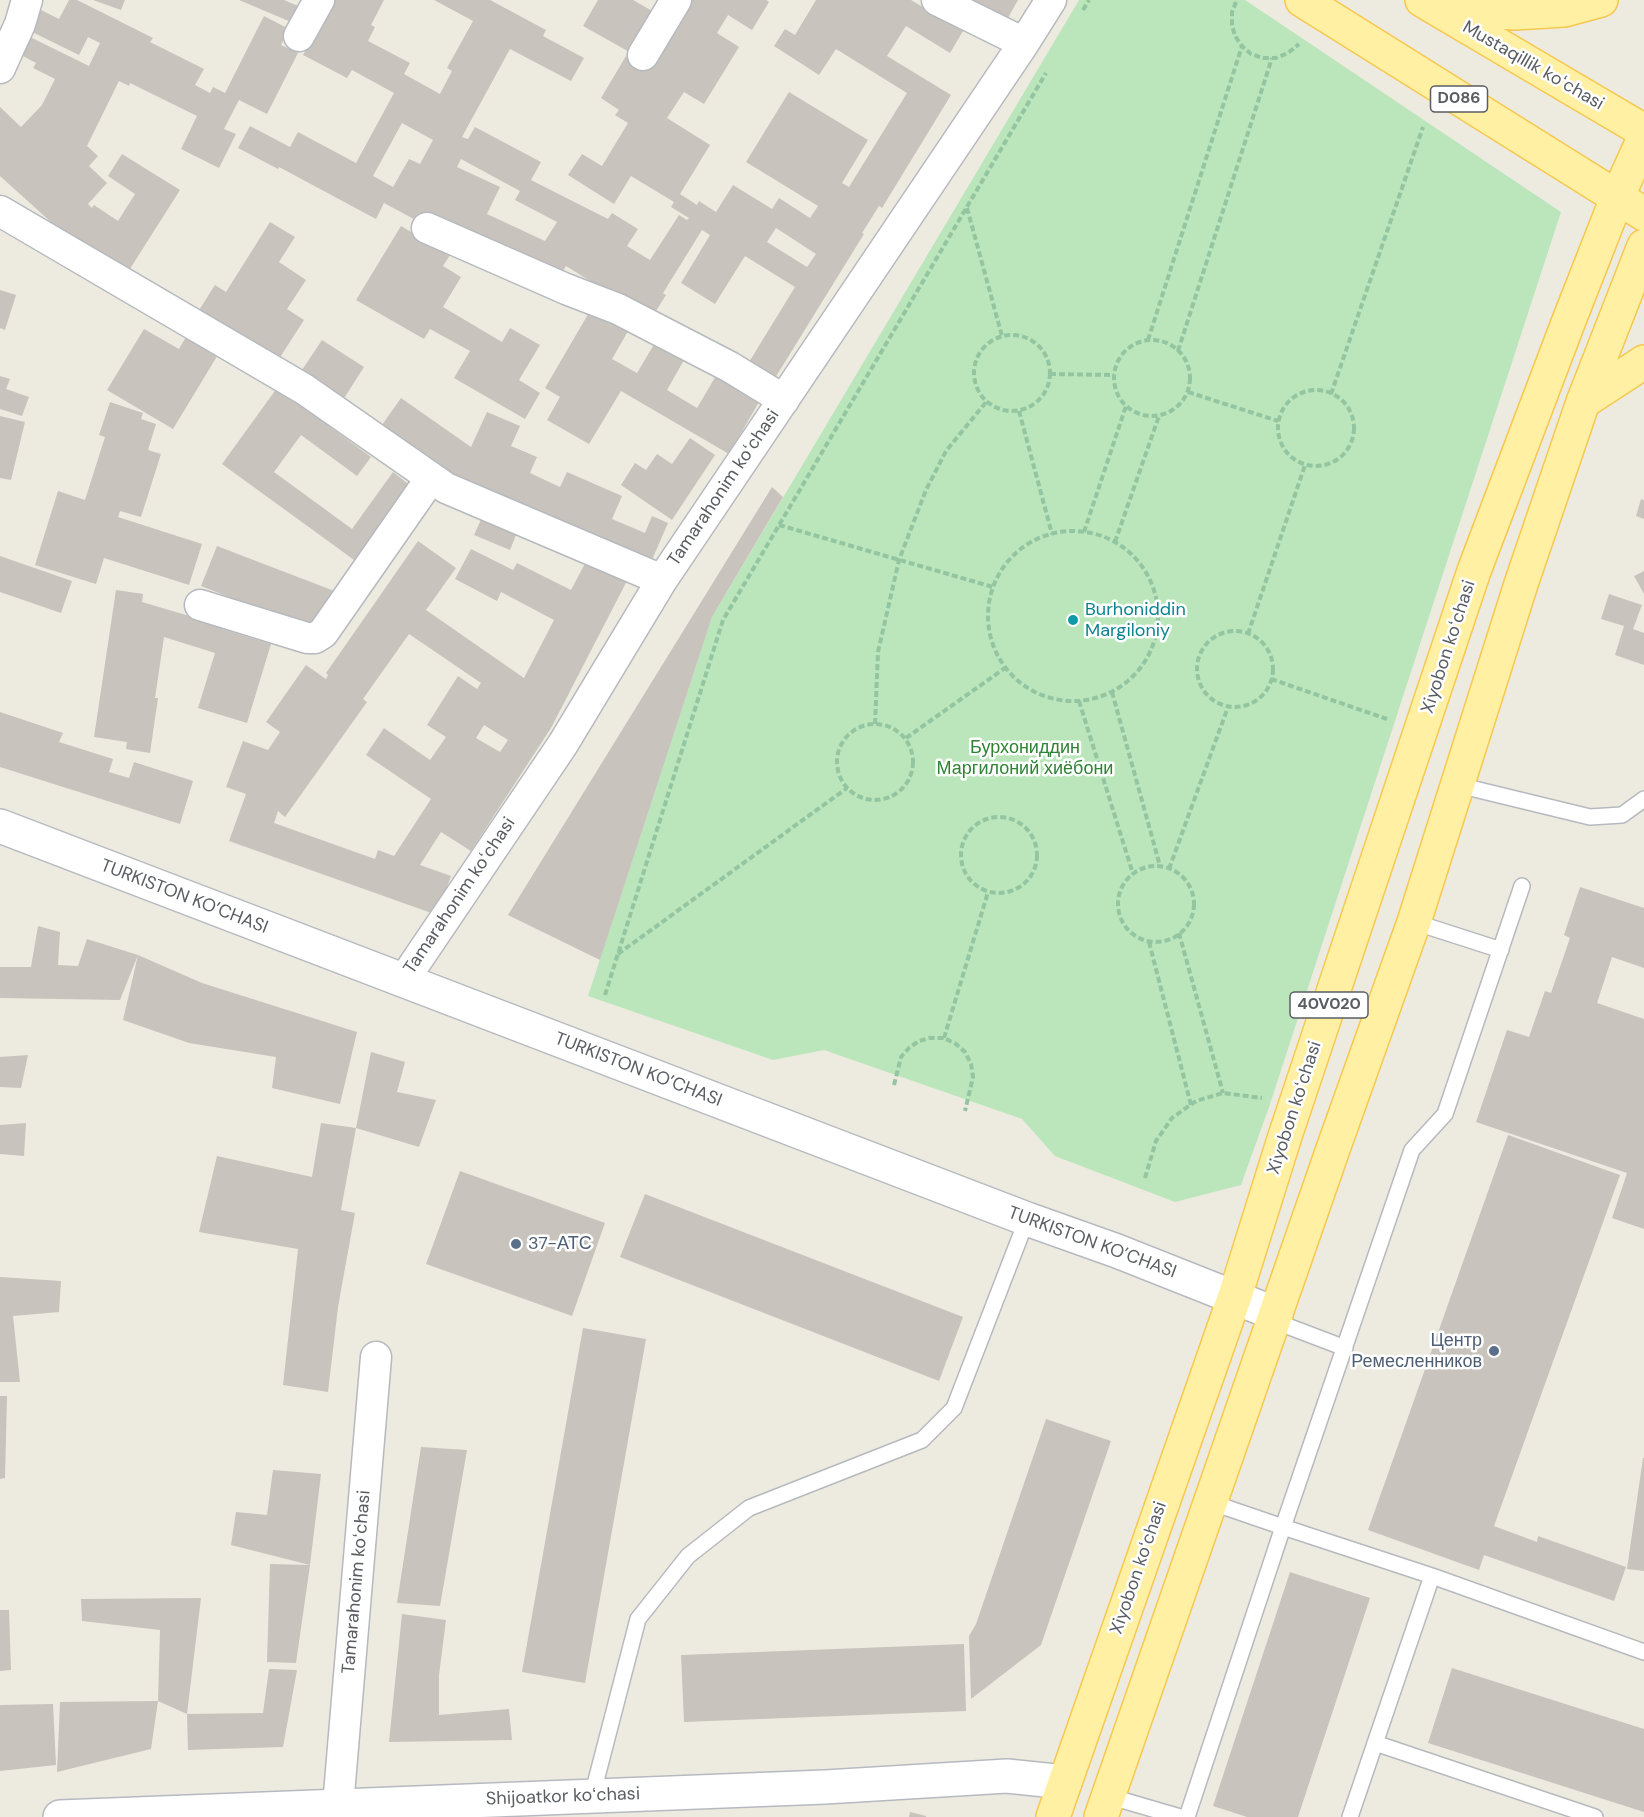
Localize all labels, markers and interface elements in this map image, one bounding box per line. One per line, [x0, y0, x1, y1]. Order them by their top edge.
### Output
street label: Mustaqillik koʻchasi [1458, 17, 1608, 115]
road number: D086 [1430, 86, 1488, 112]
street label: Tamarahonim koʻchasi [664, 406, 784, 570]
street label: Xiyobon koʻchasi [1417, 578, 1481, 716]
place label: Burhoniddin Margiloniy [1085, 599, 1186, 642]
marker: Burhoniddin Margiloniy [1066, 613, 1080, 627]
park label: Бурхониддин Маргилоний хиёбони [937, 737, 1113, 780]
street label: Tamarahonim koʻchasi [400, 814, 520, 978]
street label: TURKISTON KO’CHASI [97, 855, 271, 939]
road number: 40V020 [1290, 992, 1368, 1018]
street label: TURKISTON KO’CHASI [551, 1028, 725, 1112]
street label: Xiyobon koʻchasi [1263, 1039, 1327, 1177]
street label: TURKISTON KO’CHASI [1005, 1203, 1179, 1283]
place label: 37-АТС [528, 1233, 592, 1255]
marker: 37-АТС [509, 1237, 523, 1251]
place label: Центр Ремесленников [1351, 1330, 1482, 1372]
marker: Центр Ремесленников [1487, 1344, 1501, 1358]
street label: Tamarahonim koʻchasi [338, 1489, 376, 1675]
street label: Xiyobon koʻchasi [1106, 1499, 1172, 1637]
street label: Shijoatkor koʻchasi [486, 1784, 640, 1810]

